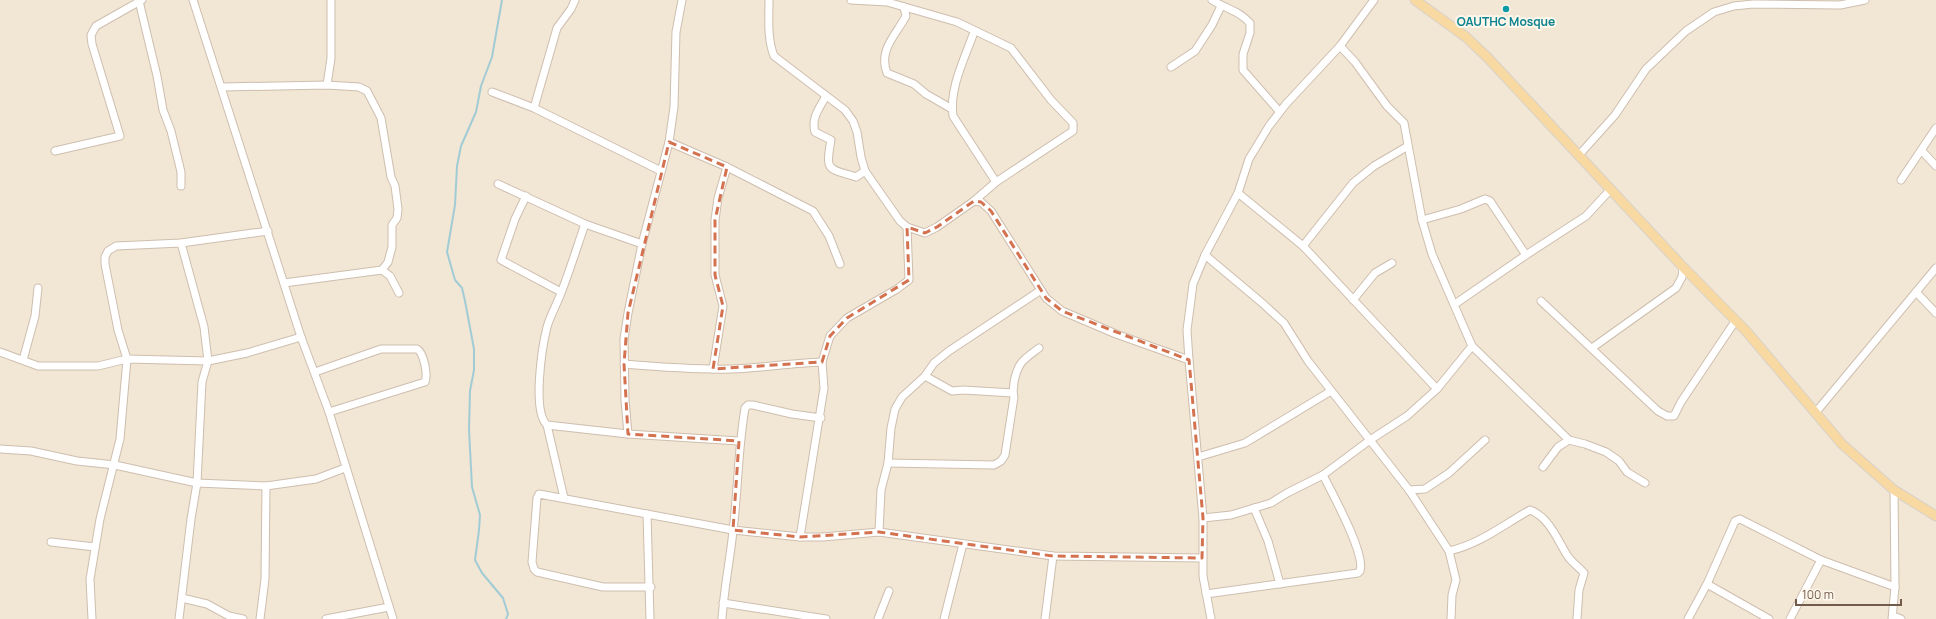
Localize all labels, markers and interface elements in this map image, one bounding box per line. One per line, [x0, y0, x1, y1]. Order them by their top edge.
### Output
marker: OAUTHC Mosque [1501, 4, 1511, 14]
place label: OAUTHC Mosque [1457, 13, 1555, 30]
scale bar [1796, 581, 1901, 607]
text: 100 m [1802, 586, 1834, 603]

